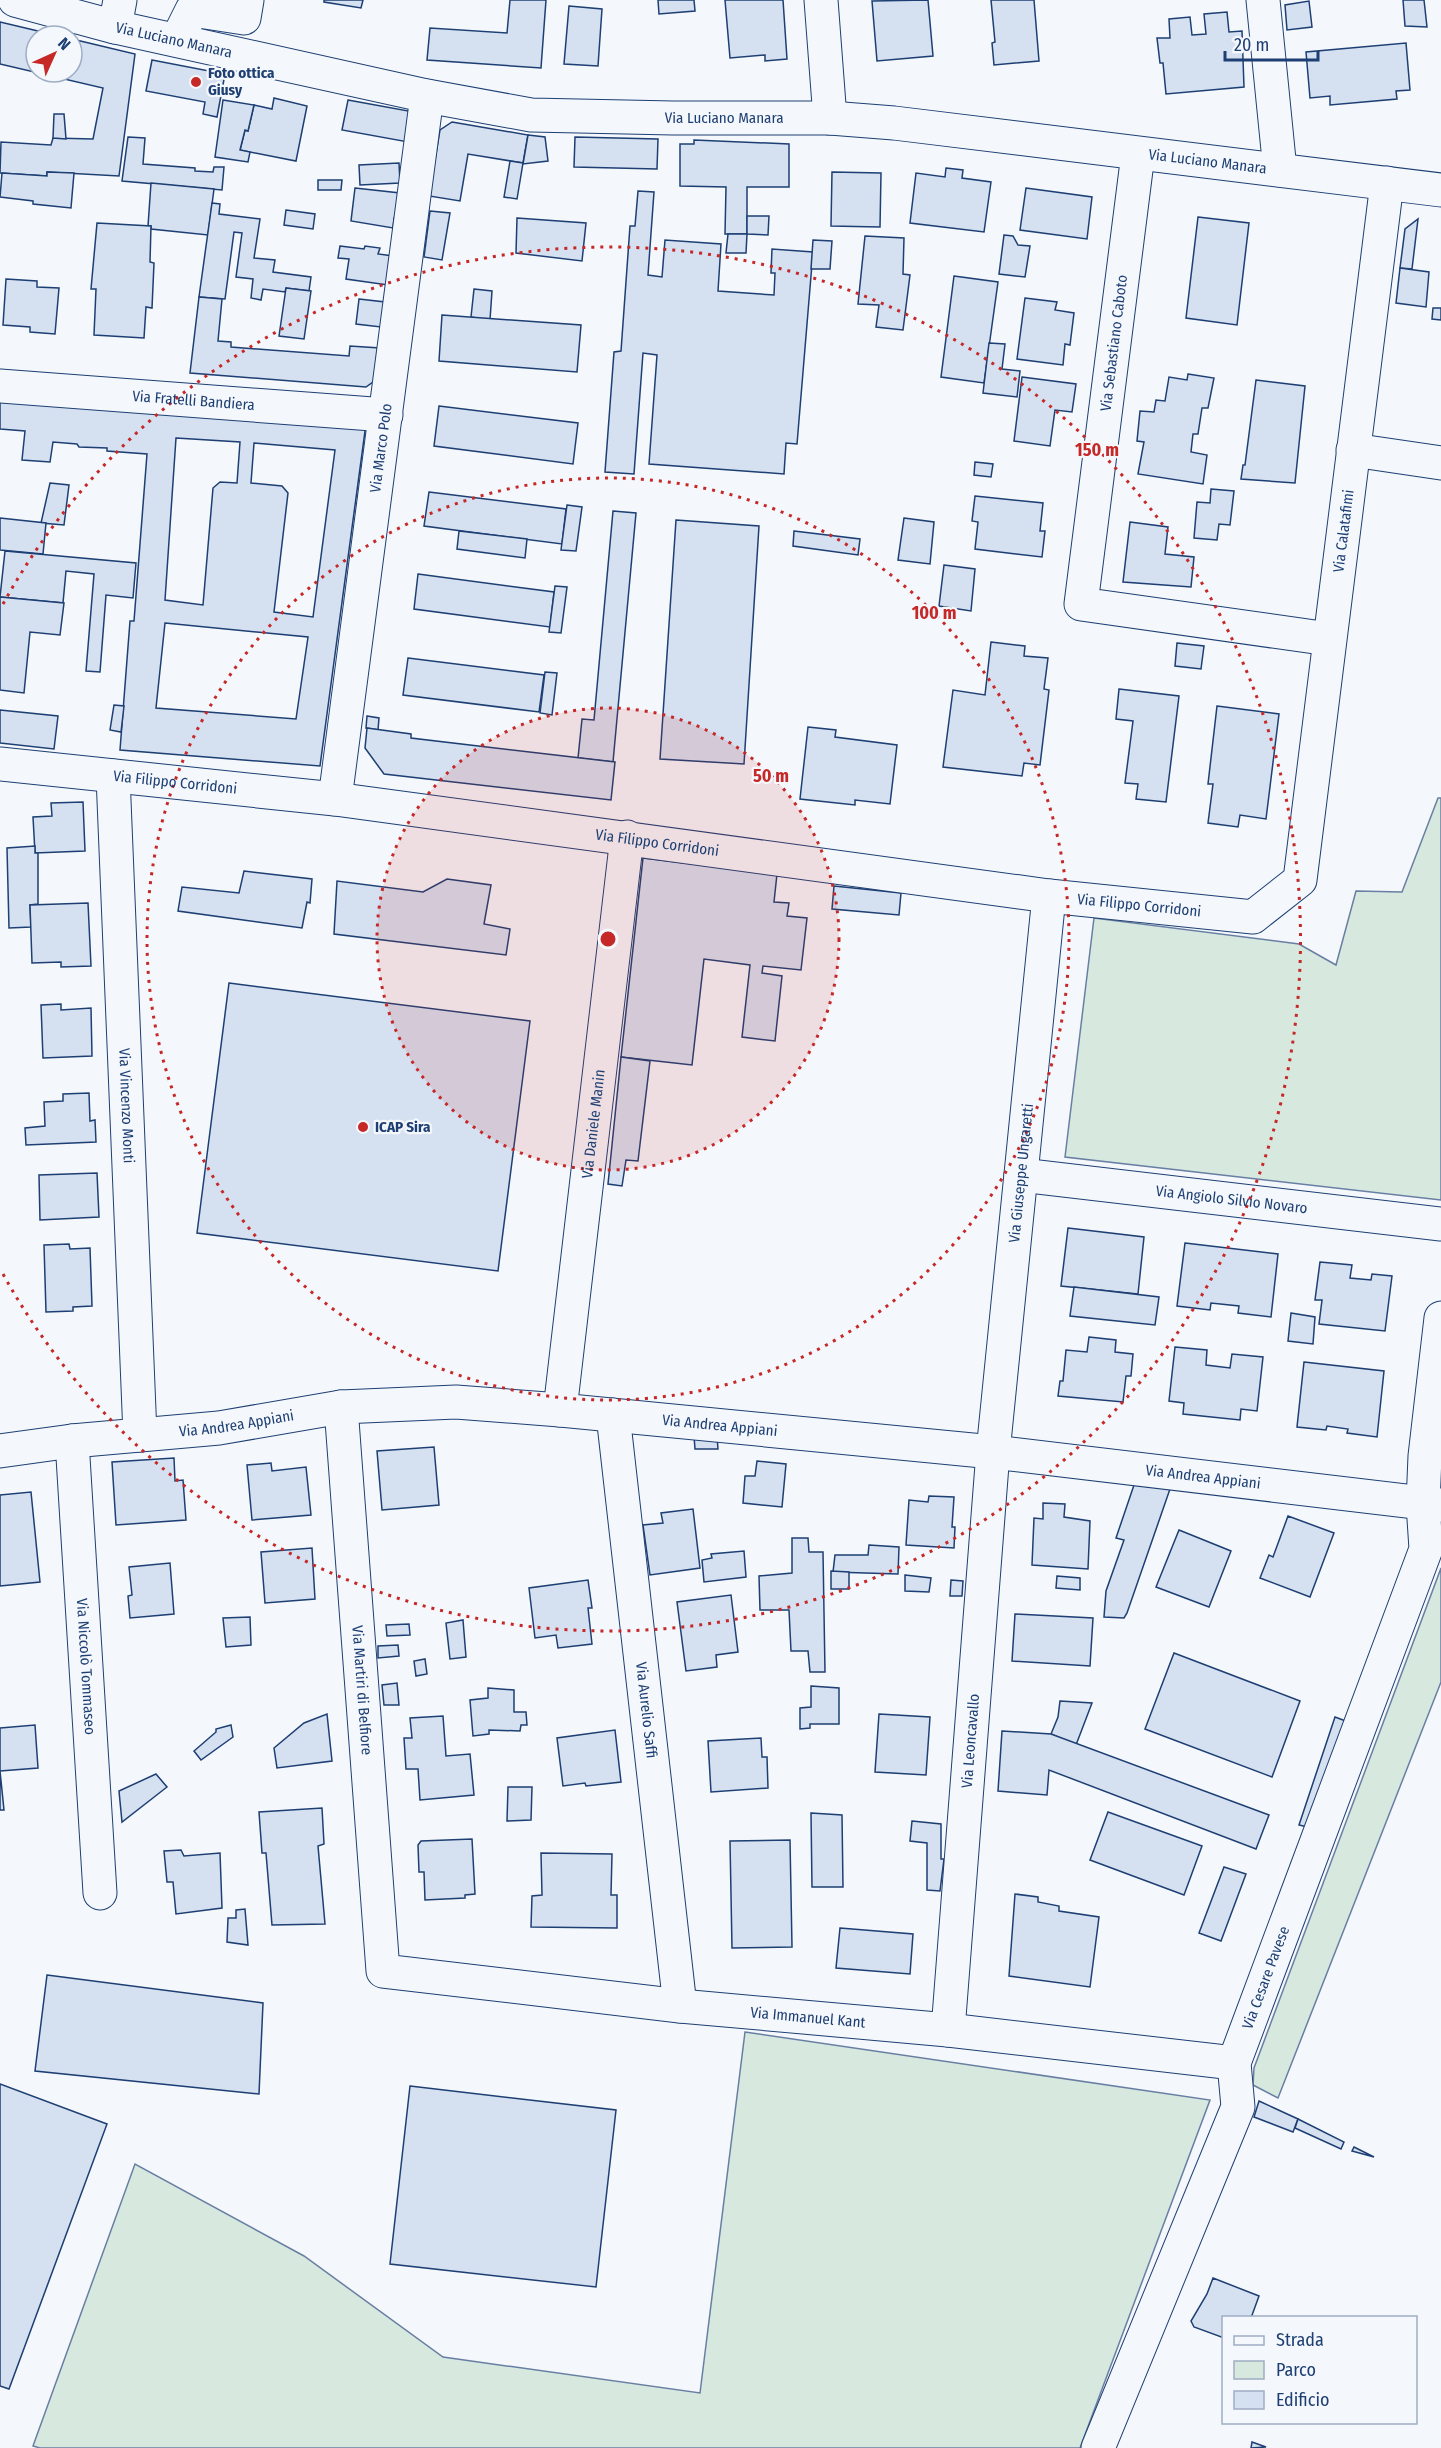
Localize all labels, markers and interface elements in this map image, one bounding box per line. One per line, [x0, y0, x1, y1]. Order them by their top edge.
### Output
street label: Via Luciano Manara [114, 18, 234, 62]
north arrow [24, 24, 84, 84]
scale bar [1225, 24, 1318, 62]
text: N [54, 34, 74, 54]
text: 20 m [1234, 34, 1269, 56]
place label: Foto ottica Giusy [208, 64, 275, 99]
marker: Foto ottica Giusy [189, 75, 203, 89]
street label: Via Luciano Manara [664, 109, 784, 127]
street label: Via Luciano Manara [1147, 145, 1268, 178]
street label: Via Sebastiano Caboto [1097, 274, 1131, 412]
street label: Via Fratelli Bandiera [132, 387, 255, 414]
street label: Via Marco Polo [366, 402, 396, 494]
text: 150 m [1075, 439, 1119, 461]
street label: Via Calatafimi [1329, 488, 1358, 574]
text: 100 m [912, 602, 956, 624]
text: 50 m [753, 765, 789, 787]
street label: Via Filippo Corridoni [112, 767, 238, 798]
street label: Via Filippo Corridoni [594, 825, 720, 860]
street label: Via Filippo Corridoni [1076, 890, 1202, 921]
centre of rings [598, 929, 618, 949]
street label: Via Vincenzo Monti [115, 1048, 138, 1164]
street label: Via Daniele Manin [578, 1068, 609, 1180]
street label: Via Giuseppe Ungaretti [1005, 1103, 1037, 1244]
place label: ICAP Sira [375, 1118, 431, 1136]
marker: ICAP Sira [356, 1120, 370, 1134]
street label: Via Angiolo Silvio Novaro [1155, 1182, 1309, 1217]
street label: Via Andrea Appiani [178, 1406, 295, 1441]
street label: Via Andrea Appiani [661, 1411, 778, 1440]
street label: Via Andrea Appiani [1144, 1461, 1262, 1493]
street label: Via Niccolò Tommaseo [73, 1598, 99, 1735]
street label: Via Martiri di Belfiore [348, 1625, 376, 1756]
street label: Via Aurelio Saffi [632, 1661, 661, 1759]
street label: Via Leoncavallo [958, 1693, 983, 1789]
street label: Via Cesare Pavese [1238, 1924, 1293, 2032]
street label: Via Immanuel Kant [750, 2003, 866, 2032]
legend [1222, 2316, 1417, 2424]
text: Strada [1276, 2329, 1324, 2351]
text: Parco [1276, 2359, 1316, 2381]
text: Edificio [1276, 2389, 1329, 2411]

